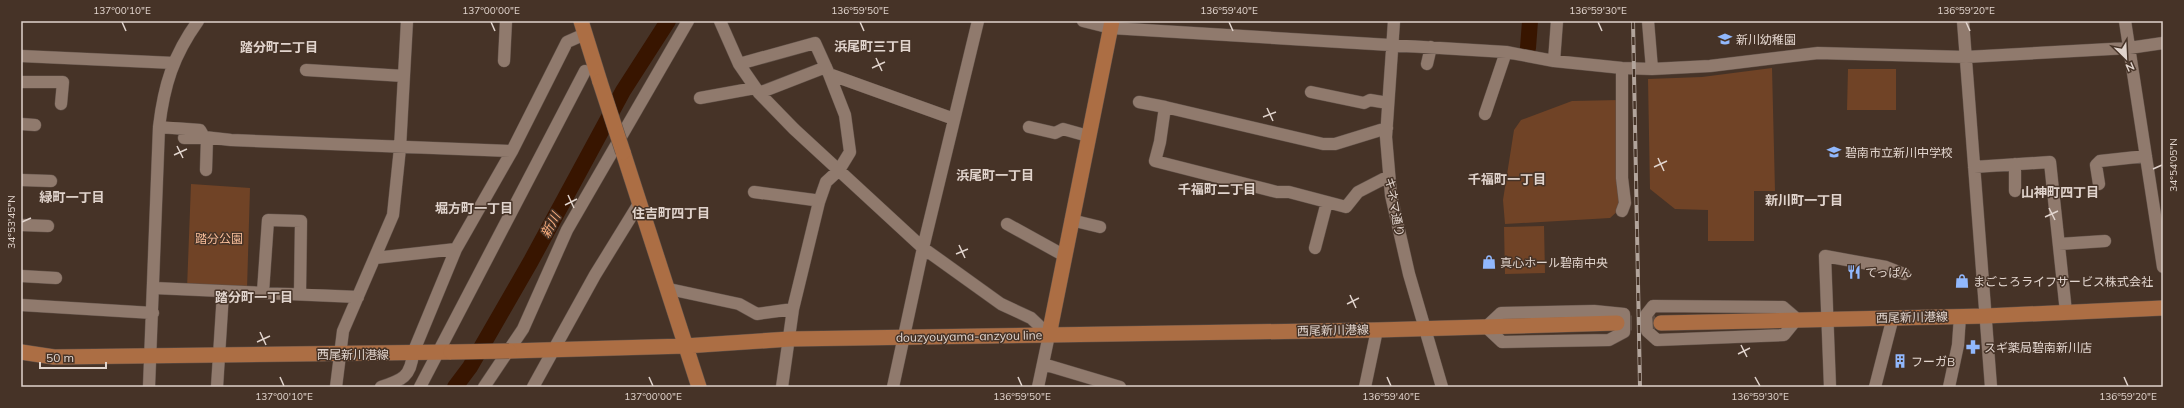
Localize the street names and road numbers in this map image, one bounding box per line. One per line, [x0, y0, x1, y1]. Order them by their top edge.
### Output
street label: キネマ通り [1382, 176, 1408, 238]
street label: 西尾新川港線 [1876, 309, 1948, 325]
street label: 西尾新川港線 [1297, 322, 1369, 338]
street label: douzyouyama-anzyou line [896, 327, 1042, 345]
street label: 西尾新川港線 [317, 347, 389, 362]

